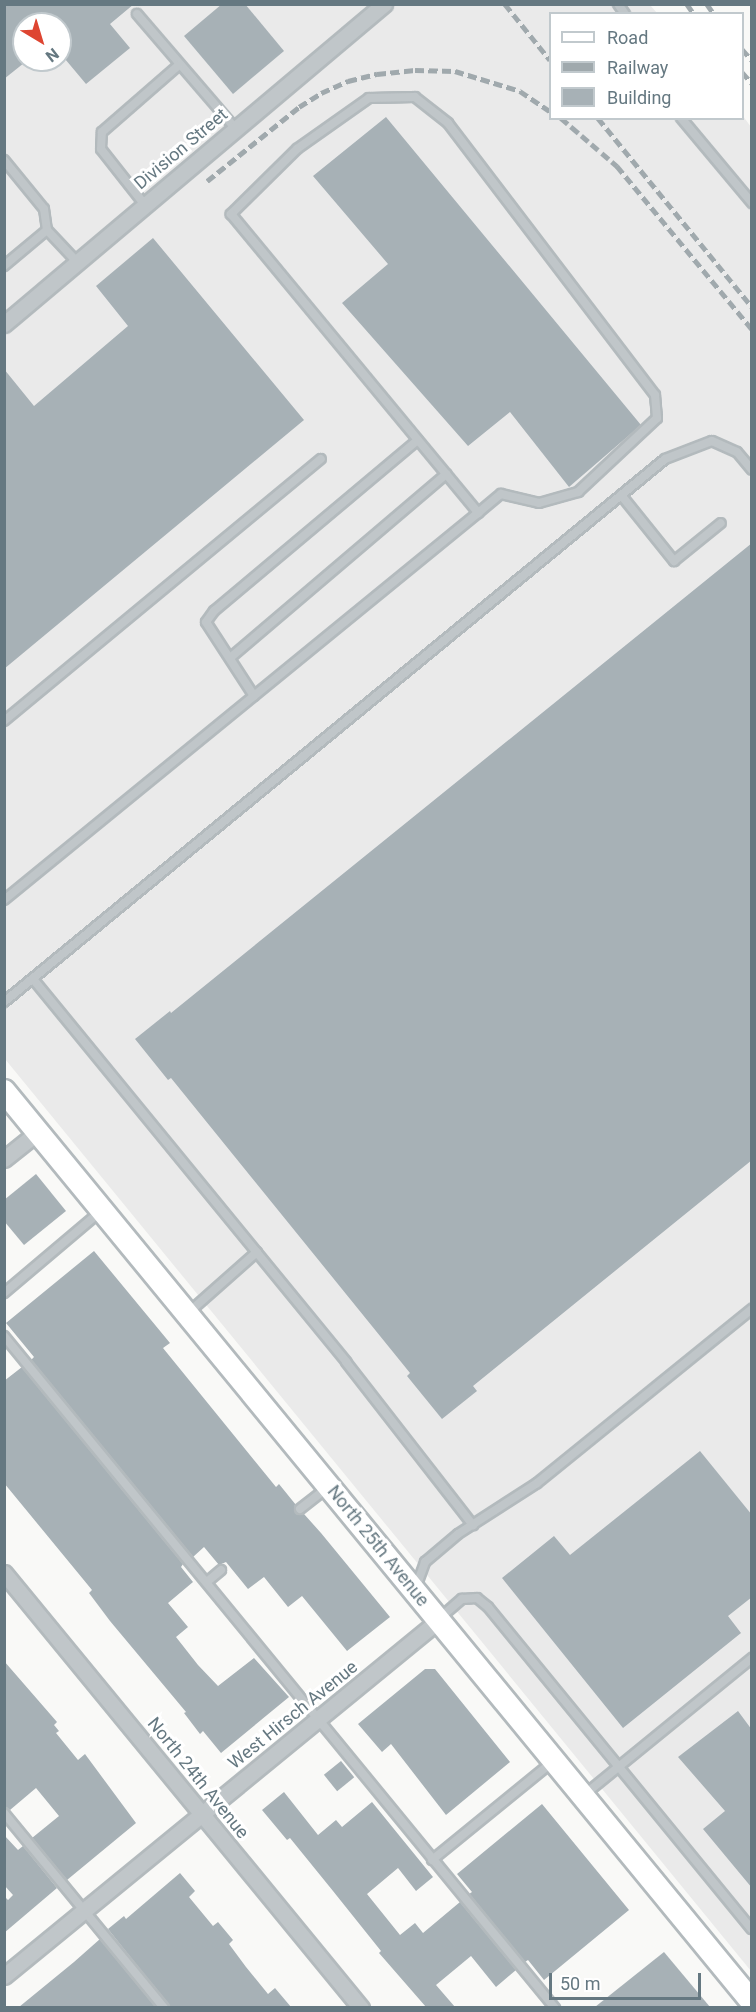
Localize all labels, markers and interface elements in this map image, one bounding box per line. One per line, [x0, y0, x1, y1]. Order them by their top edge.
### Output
north arrow [12, 12, 72, 72]
legend [549, 12, 744, 120]
text: Road [607, 27, 648, 48]
text: N [42, 44, 62, 66]
text: Railway [607, 57, 668, 78]
text: Building [607, 87, 671, 108]
street label: Division Street [130, 104, 232, 194]
street label: North 25th Avenue [323, 1481, 433, 1611]
street label: West Hirsch Avenue [224, 1656, 362, 1774]
street label: North 24th Avenue [143, 1713, 253, 1843]
scale bar [552, 1961, 704, 1999]
text: 50 m [560, 1973, 600, 1994]

